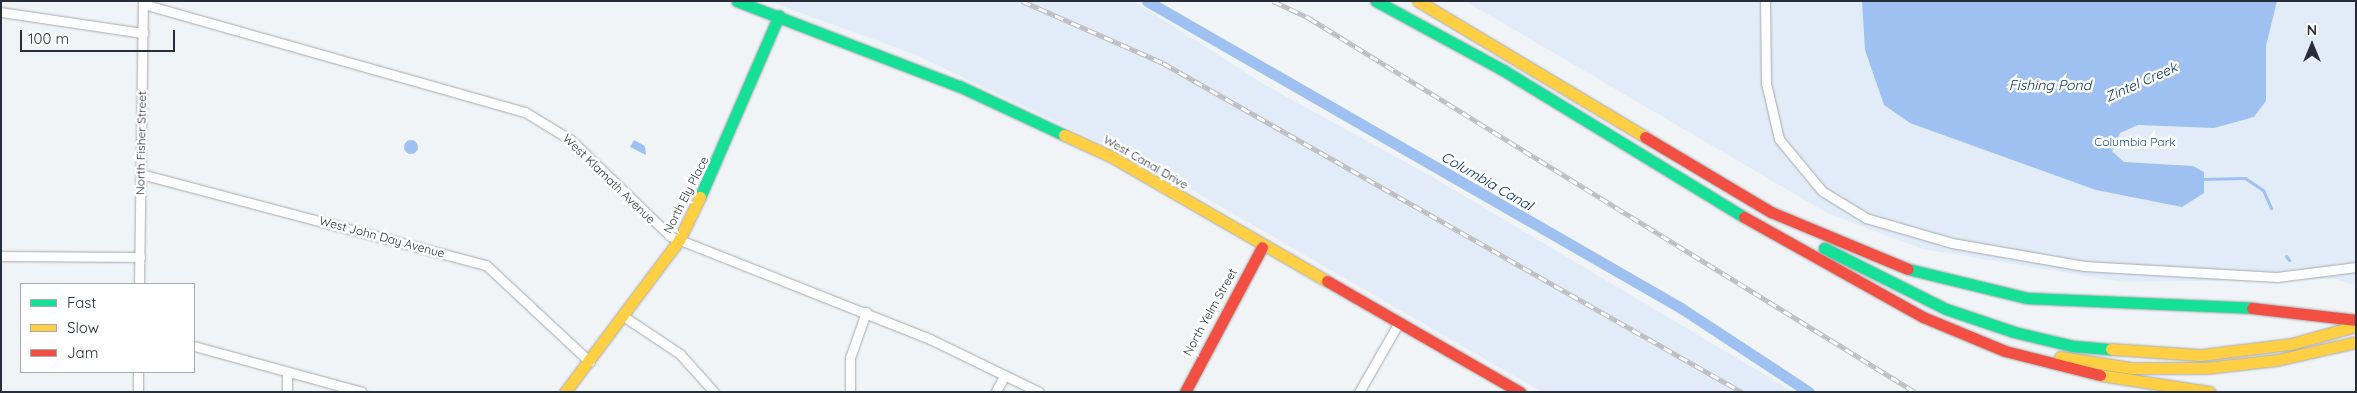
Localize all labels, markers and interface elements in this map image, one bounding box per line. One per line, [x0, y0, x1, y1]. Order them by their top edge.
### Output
scale bar [22, 20, 178, 52]
north arrow [2287, 20, 2337, 70]
text: N [2307, 21, 2317, 39]
text: 100 m [28, 29, 69, 48]
water label: Zintel Creek [2102, 59, 2180, 105]
water label: Fishing Pond [2009, 77, 2091, 93]
street label: North Fisher Street [133, 91, 149, 195]
street label: West Klamath Avenue [560, 131, 658, 227]
street label: West Canal Drive [1101, 132, 1191, 192]
park label: Columbia Park [2094, 135, 2176, 149]
water label: Columbia Canal [1438, 148, 1536, 214]
street label: North Ely Place [660, 154, 712, 236]
street label: West John Day Avenue [318, 213, 446, 261]
street label: North Yelm Street [1180, 266, 1240, 358]
legend [20, 283, 195, 373]
text: Fast [67, 293, 96, 312]
text: Slow [67, 318, 99, 337]
text: Jam [67, 343, 98, 362]

